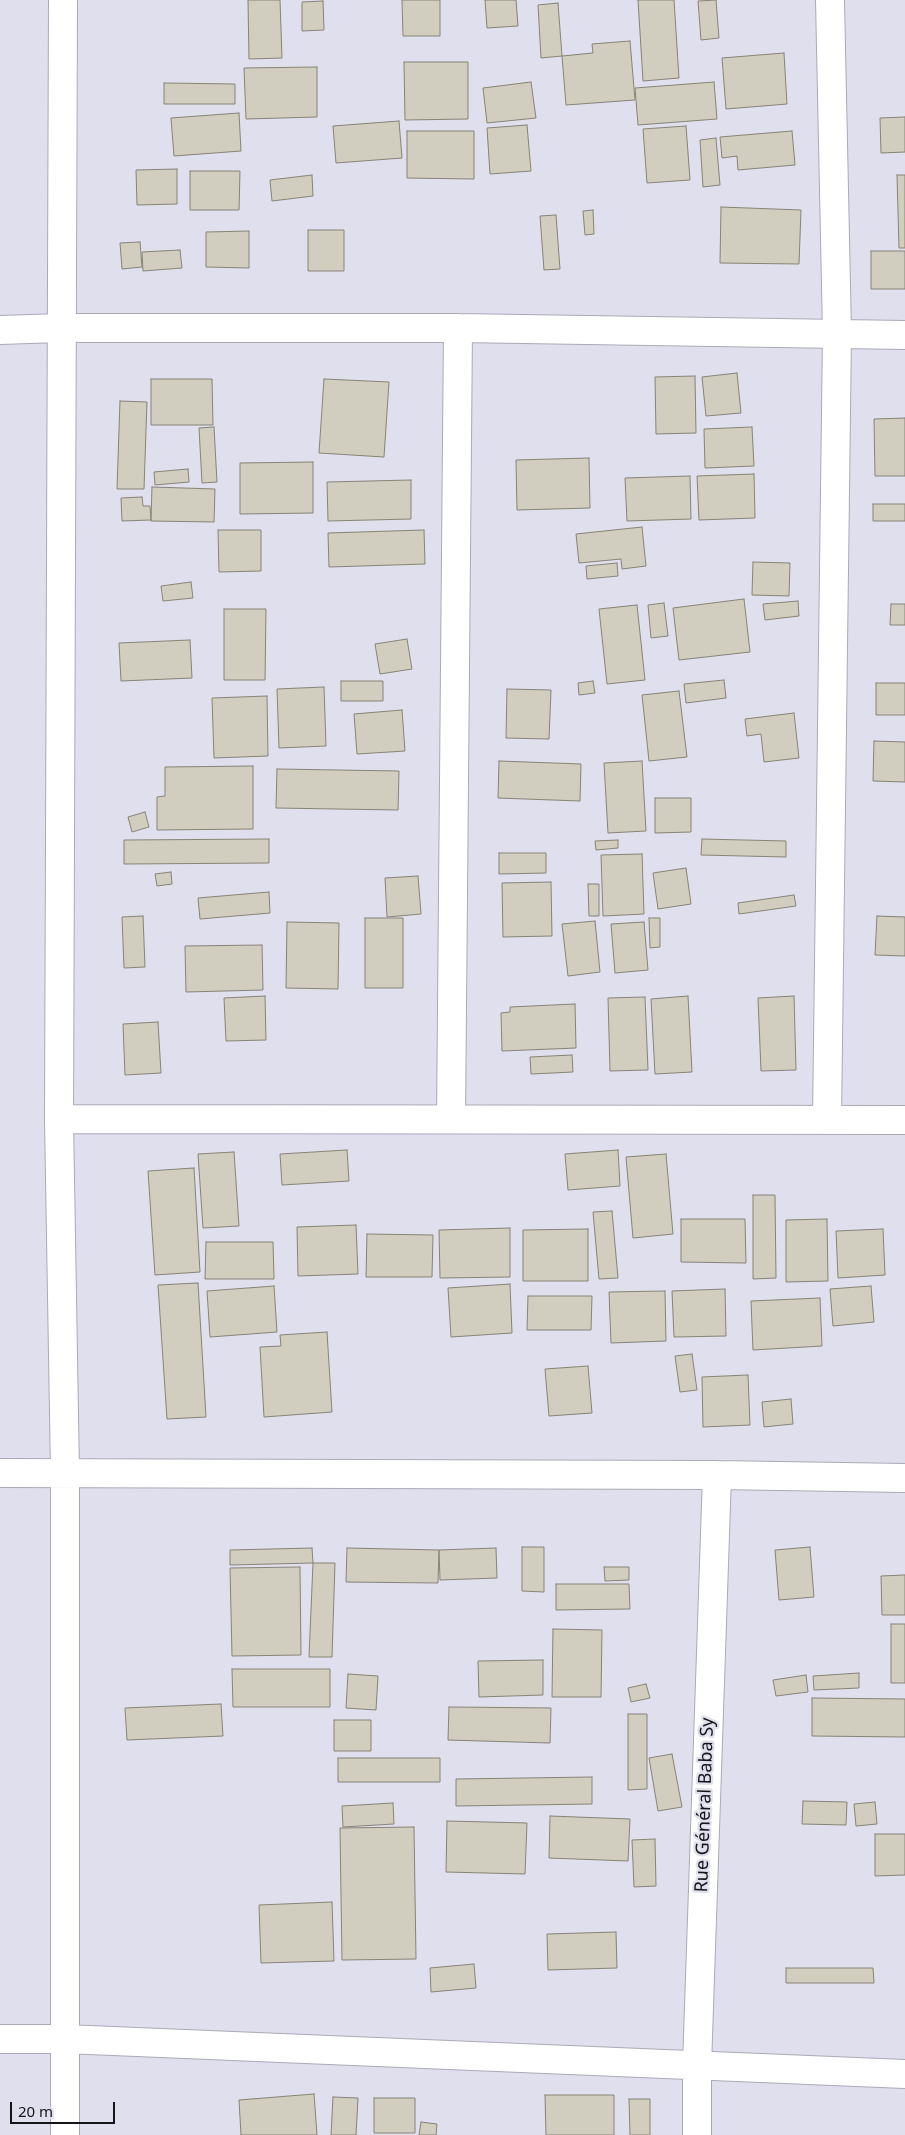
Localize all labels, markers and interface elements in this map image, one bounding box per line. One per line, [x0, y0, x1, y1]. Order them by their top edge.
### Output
street label: Rue Général Baba Sy [691, 1717, 719, 1893]
scale bar [12, 2092, 118, 2124]
text: 20 m [18, 2101, 53, 2121]

